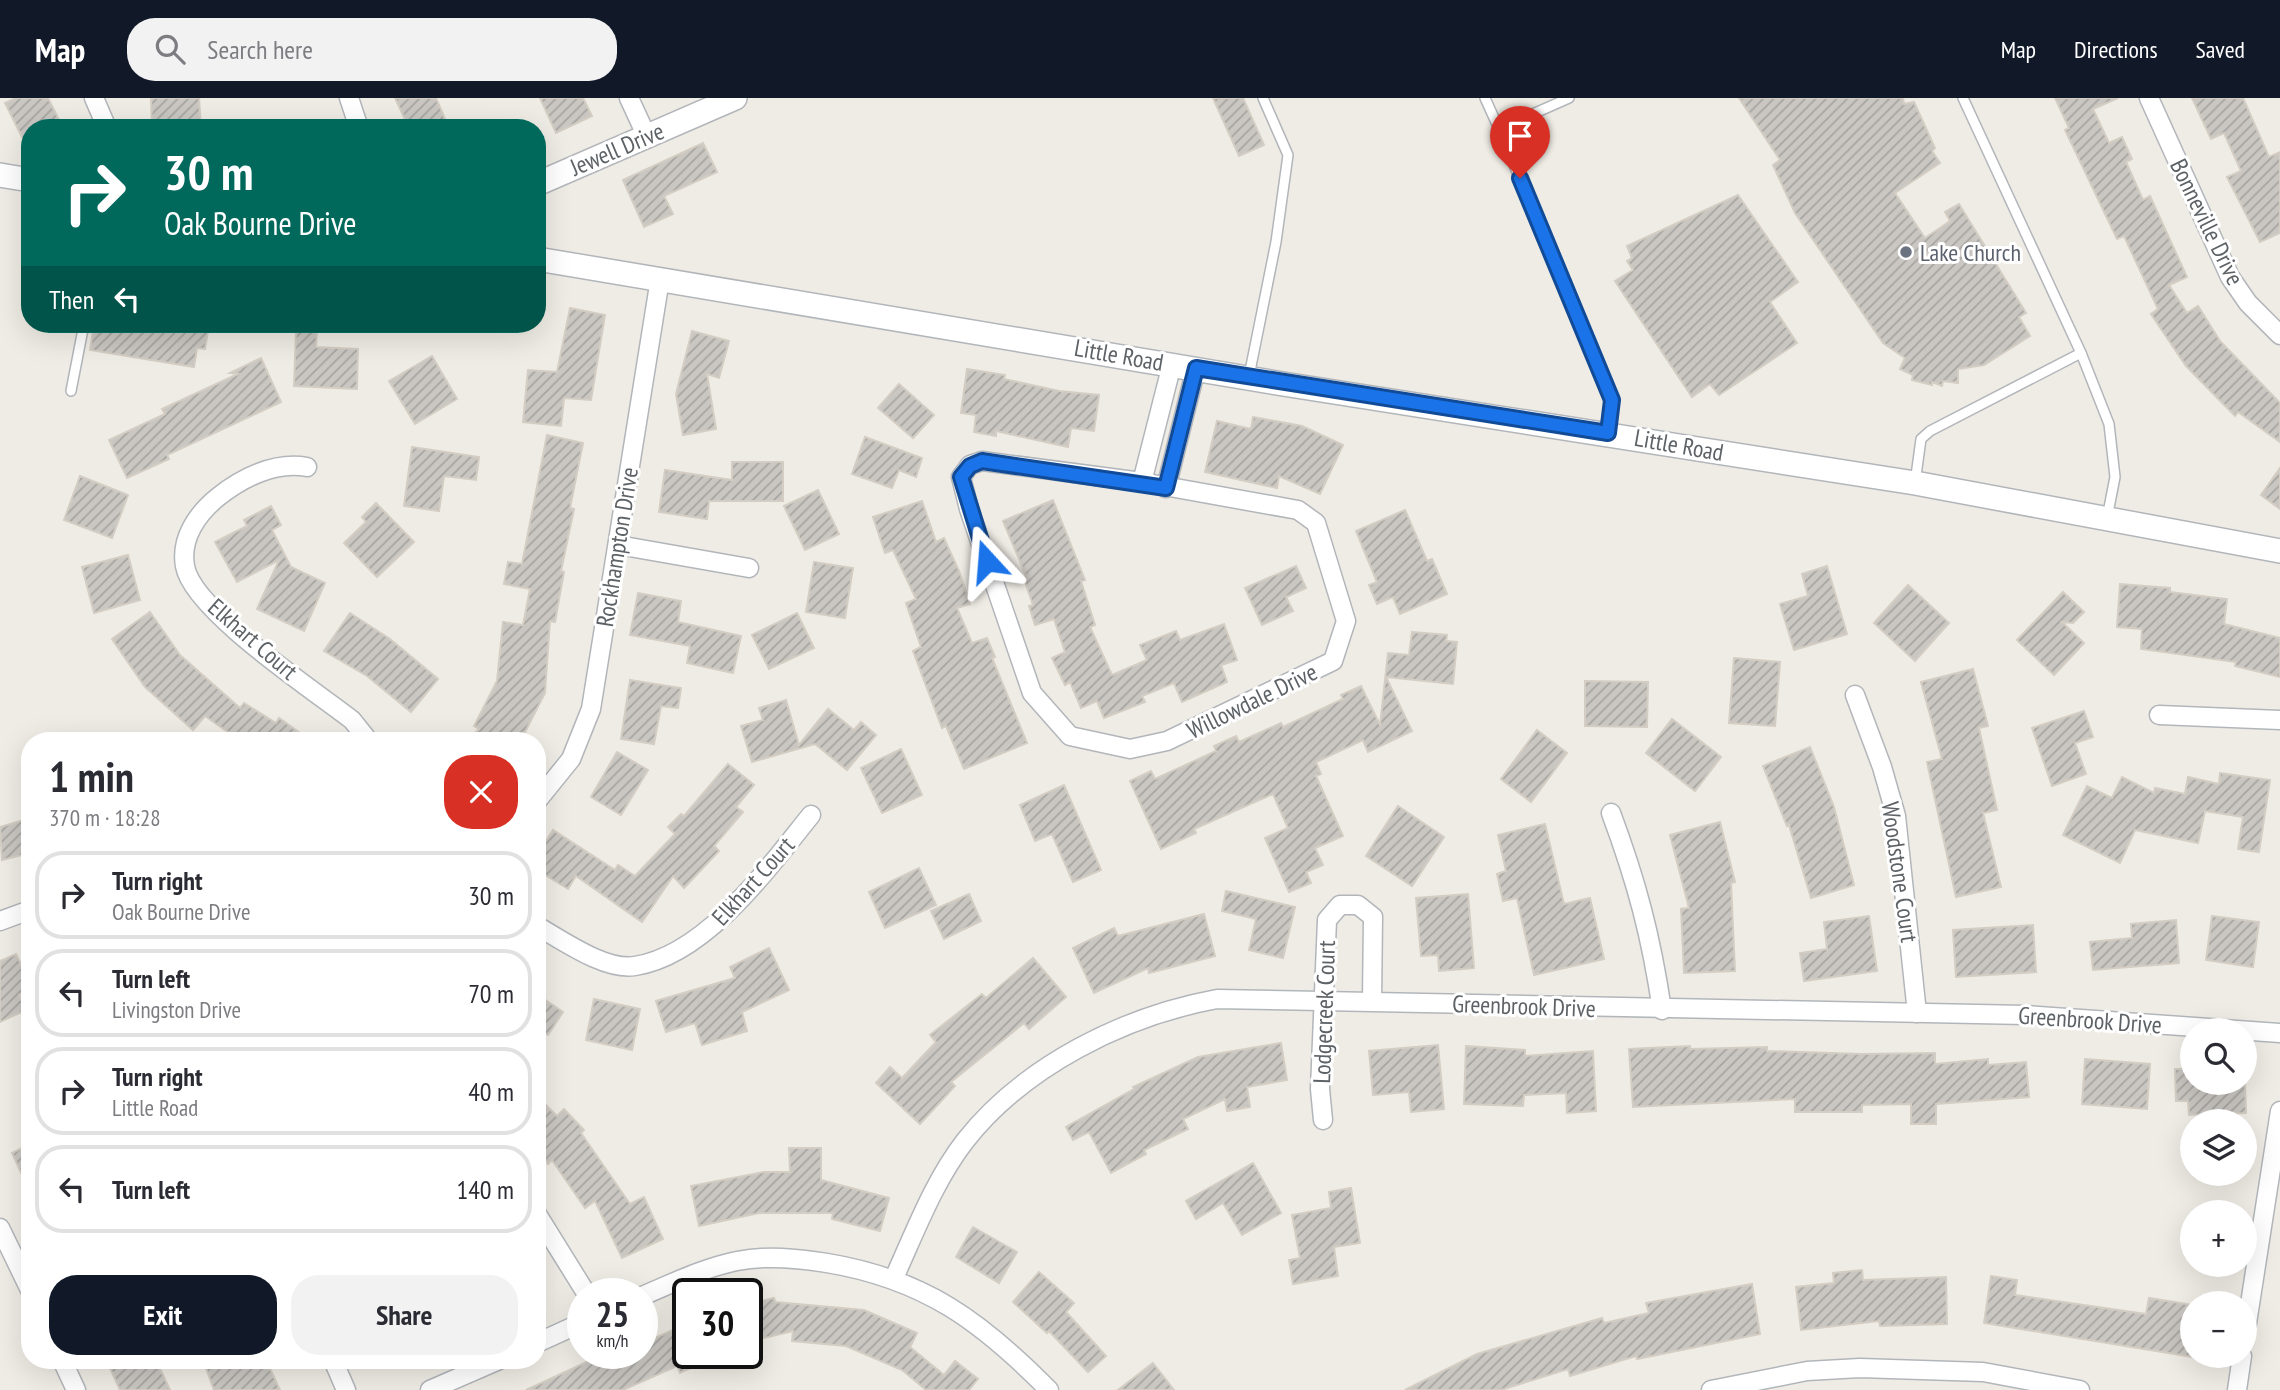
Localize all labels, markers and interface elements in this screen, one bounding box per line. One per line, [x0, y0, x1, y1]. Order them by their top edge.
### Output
search box [127, 18, 617, 81]
text: Map [35, 28, 85, 71]
icon: search [151, 30, 189, 68]
text: Search here [207, 33, 313, 66]
text: Map [2001, 34, 2036, 65]
text: Directions [2074, 34, 2158, 65]
text: Saved [2196, 34, 2245, 65]
pin [1490, 106, 1550, 178]
street label: Jewell Drive [564, 115, 669, 183]
icon: arrive [1501, 117, 1539, 155]
text: 30 m [164, 140, 253, 204]
icon: right [49, 147, 140, 238]
street label: Bonneville Drive [2163, 154, 2251, 290]
text: Oak Bourne Drive [164, 202, 357, 244]
place label: Lake Church [1920, 237, 2021, 268]
marker: Lake Church [1898, 244, 1914, 260]
icon: left [108, 280, 146, 318]
text: Then [49, 283, 94, 316]
street label: Little Road [1072, 332, 1166, 378]
street label: Little Road [1632, 422, 1726, 468]
street label: Rockhampton Drive [589, 465, 645, 629]
position arrow [950, 524, 1024, 598]
street label: Elkhart Court [202, 592, 305, 687]
street label: Willowdale Drive [1182, 656, 1322, 746]
text: 1 min [49, 749, 134, 804]
button: close [444, 755, 518, 829]
street label: Woodstone Court [1875, 800, 1925, 945]
text: 370 m · 18:28 [49, 803, 161, 832]
street label: Elkhart Court [705, 830, 801, 932]
text: Turn right [112, 864, 203, 897]
icon: right [53, 876, 91, 914]
text: 30 m [468, 879, 514, 912]
text: Oak Bourne Drive [112, 897, 250, 926]
street label: Lodgecreek Court [1306, 940, 1342, 1084]
text: Turn left [112, 962, 190, 995]
icon: left [53, 974, 91, 1012]
text: 70 m [468, 977, 514, 1010]
street label: Greenbrook Drive [1452, 988, 1596, 1024]
text: Livingston Drive [112, 995, 241, 1024]
street label: Greenbrook Drive [2017, 1000, 2163, 1040]
map controls [2180, 1018, 2257, 1368]
button: search [2180, 1018, 2257, 1095]
text: Turn right [112, 1060, 203, 1093]
icon: right [53, 1072, 91, 1110]
text: 40 m [468, 1075, 514, 1108]
text: Little Road [112, 1093, 198, 1122]
button: layers [2180, 1109, 2257, 1186]
icon: left [53, 1170, 91, 1208]
text: Turn left [112, 1173, 190, 1206]
text: 140 m [456, 1173, 514, 1206]
button: + [2180, 1200, 2257, 1277]
button: Exit [49, 1275, 277, 1355]
button: Share [291, 1275, 518, 1355]
speed limit sign: 30 [672, 1278, 763, 1369]
text: 25 [596, 1291, 629, 1337]
button: − [2180, 1291, 2257, 1368]
text: km/h [597, 1329, 628, 1352]

